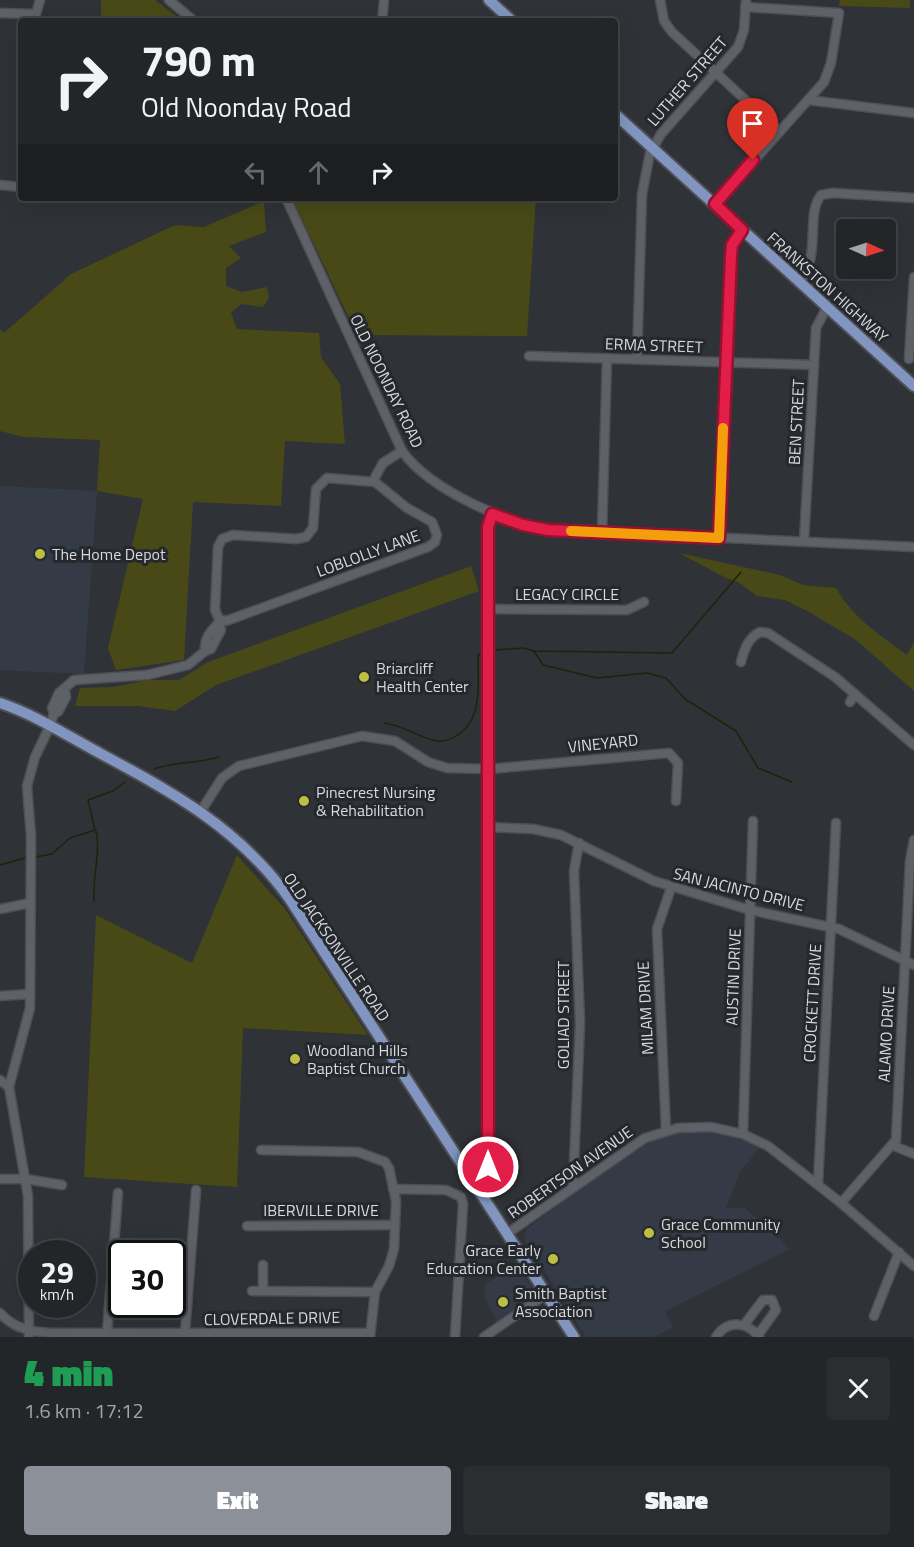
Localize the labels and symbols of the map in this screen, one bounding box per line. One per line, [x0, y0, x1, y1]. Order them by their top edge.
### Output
street label: LUTHER STREET [641, 30, 733, 131]
pin [727, 98, 778, 160]
north arrow [836, 219, 896, 279]
street label: FRANKSTON HIGHWAY [762, 226, 894, 348]
street label: OLD NOONDAY ROAD [344, 310, 430, 452]
street label: ERMA STREET [604, 331, 704, 359]
street label: BEN STREET [782, 378, 810, 466]
street label: LOBLOLLY LANE [313, 523, 423, 583]
place label: The Home Depot [52, 542, 166, 566]
marker: The Home Depot [33, 547, 47, 561]
street label: LEGACY CIRCLE [515, 582, 619, 606]
place label: Briarcliff Health Center [376, 656, 469, 698]
marker: Briarcliff Health Center [357, 670, 371, 684]
street label: VINEYARD [567, 727, 639, 759]
place label: Pinecrest Nursing & Rehabilitation [316, 780, 435, 822]
marker: Pinecrest Nursing & Rehabilitation [297, 794, 311, 808]
street label: SAN JACINTO DRIVE [671, 861, 807, 917]
street label: OLD JACKSONVILLE ROAD [278, 868, 396, 1026]
street label: AUSTIN DRIVE [719, 928, 747, 1026]
street label: CROCKETT DRIVE [797, 943, 827, 1063]
street label: GOLIAD STREET [551, 960, 575, 1069]
street label: MILAM DRIVE [631, 960, 659, 1055]
street label: ALAMO DRIVE [871, 985, 901, 1083]
place label: Woodland Hills Baptist Church [307, 1038, 408, 1080]
marker: Woodland Hills Baptist Church [288, 1052, 302, 1066]
street label: ROBERTSON AVENUE [502, 1120, 638, 1224]
position arrow [456, 1135, 520, 1199]
street label: IBERVILLE DRIVE [263, 1198, 379, 1222]
place label: Grace Community School [661, 1212, 781, 1254]
marker: Grace Community School [642, 1226, 656, 1240]
place label: Grace Early Education Center [426, 1238, 541, 1280]
speed limit sign: 30 [108, 1240, 186, 1318]
marker: Grace Early Education Center [546, 1252, 560, 1266]
place label: Smith Baptist Association [515, 1281, 607, 1323]
marker: Smith Baptist Association [496, 1295, 510, 1309]
street label: CLOVERDALE DRIVE [204, 1305, 341, 1331]

